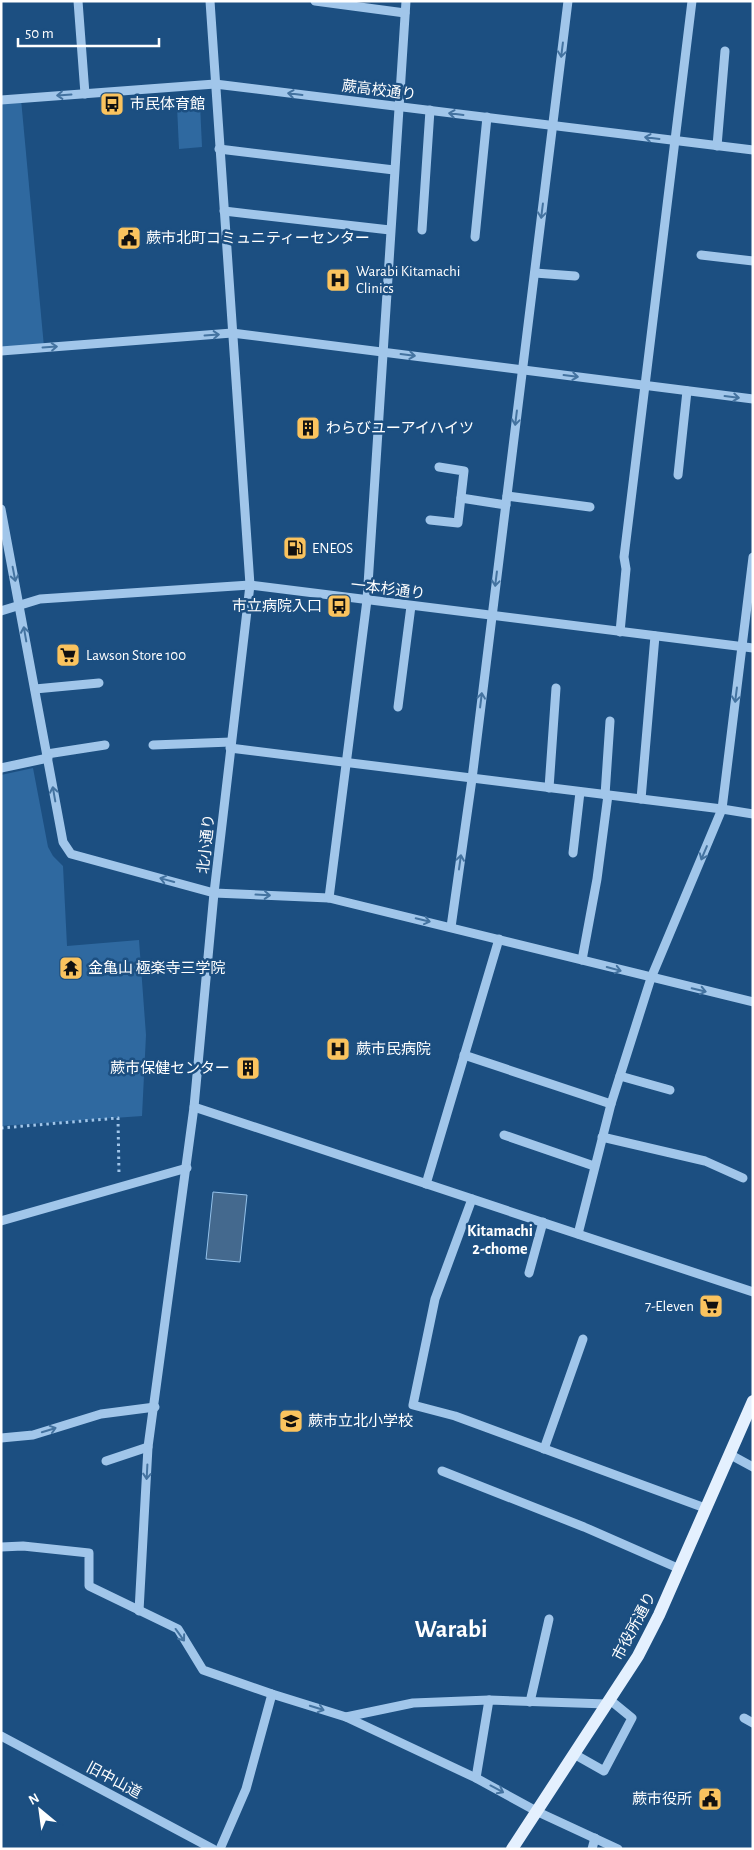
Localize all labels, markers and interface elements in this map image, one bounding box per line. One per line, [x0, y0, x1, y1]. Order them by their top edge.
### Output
scale bar [18, 15, 159, 47]
text: 50 m [25, 26, 54, 41]
one-way arrow [557, 41, 567, 57]
street label: 蕨高校通り [341, 77, 417, 103]
one-way arrow [287, 89, 303, 99]
one-way arrow [56, 91, 72, 100]
bus stop icon: 市民体育館 [99, 91, 125, 117]
place label: 市民体育館 [130, 96, 205, 112]
one-way arrow [449, 109, 465, 119]
one-way arrow [645, 133, 661, 143]
one-way arrow [537, 203, 547, 219]
public building icon: 蕨市北町コミュニティーセンター [116, 225, 142, 251]
place label: 蕨市北町コミュニティーセンター [146, 229, 370, 246]
place label: Warabi Kitamachi Clinics [356, 264, 460, 296]
hospital icon: Warabi Kitamachi Clinics [325, 267, 351, 293]
one-way arrow [204, 330, 220, 340]
one-way arrow [42, 342, 58, 352]
one-way arrow [400, 350, 416, 360]
one-way arrow [563, 371, 579, 381]
one-way arrow [724, 392, 740, 402]
one-way arrow [511, 410, 521, 426]
building icon: わらびユーアイハイツ [295, 415, 321, 441]
place label: わらびユーアイハイツ [326, 420, 474, 436]
fuel station icon: ENEOS [282, 535, 308, 561]
place label: ENEOS [312, 541, 353, 556]
one-way arrow [10, 565, 19, 581]
one-way arrow [491, 571, 501, 587]
street label: 一本杉通り [350, 576, 426, 602]
bus stop icon: 市立病院入口 [326, 593, 352, 619]
place label: 市立病院入口 [232, 598, 322, 614]
one-way arrow [20, 626, 30, 642]
supermarket icon: Lawson Store 100 [55, 642, 81, 668]
place label: Lawson Store 100 [86, 648, 186, 663]
one-way arrow [731, 687, 741, 703]
one-way arrow [477, 693, 487, 709]
one-way arrow [49, 786, 59, 802]
street label: 北小通り [194, 813, 217, 875]
one-way arrow [698, 845, 708, 860]
one-way arrow [456, 854, 466, 870]
one-way arrow [160, 875, 176, 884]
one-way arrow [254, 890, 271, 900]
one-way arrow [414, 916, 430, 925]
temple icon: 金亀山 極楽寺三学院 [58, 955, 84, 981]
place label: 金亀山 極楽寺三学院 [88, 960, 225, 976]
one-way arrow [606, 964, 622, 974]
one-way arrow [690, 985, 706, 995]
hospital icon: 蕨市民病院 [325, 1036, 351, 1062]
place label: 蕨市民病院 [356, 1041, 431, 1057]
building icon: 蕨市保健センター [235, 1055, 261, 1081]
place label: 蕨市保健センター [110, 1060, 230, 1076]
district label: Kitamachi 2-chome [467, 1223, 533, 1257]
supermarket icon: 7-Eleven [698, 1293, 724, 1319]
place label: 7-Eleven [645, 1299, 694, 1314]
school or university icon: 蕨市立北小学校 [278, 1408, 304, 1434]
place label: 蕨市立北小学校 [308, 1412, 413, 1429]
one-way arrow [41, 1424, 57, 1434]
one-way arrow [142, 1464, 151, 1480]
street label: 市役所通り [609, 1589, 659, 1663]
district label: Warabi [414, 1617, 488, 1642]
one-way arrow [175, 1628, 186, 1642]
one-way arrow [309, 1703, 325, 1713]
street label: 旧中山道 [84, 1759, 144, 1801]
north arrow [15, 1785, 65, 1835]
one-way arrow [489, 1785, 503, 1795]
public building icon: 蕨市役所 [697, 1786, 723, 1812]
text: N [27, 1791, 42, 1808]
place label: 蕨市役所 [632, 1791, 692, 1807]

